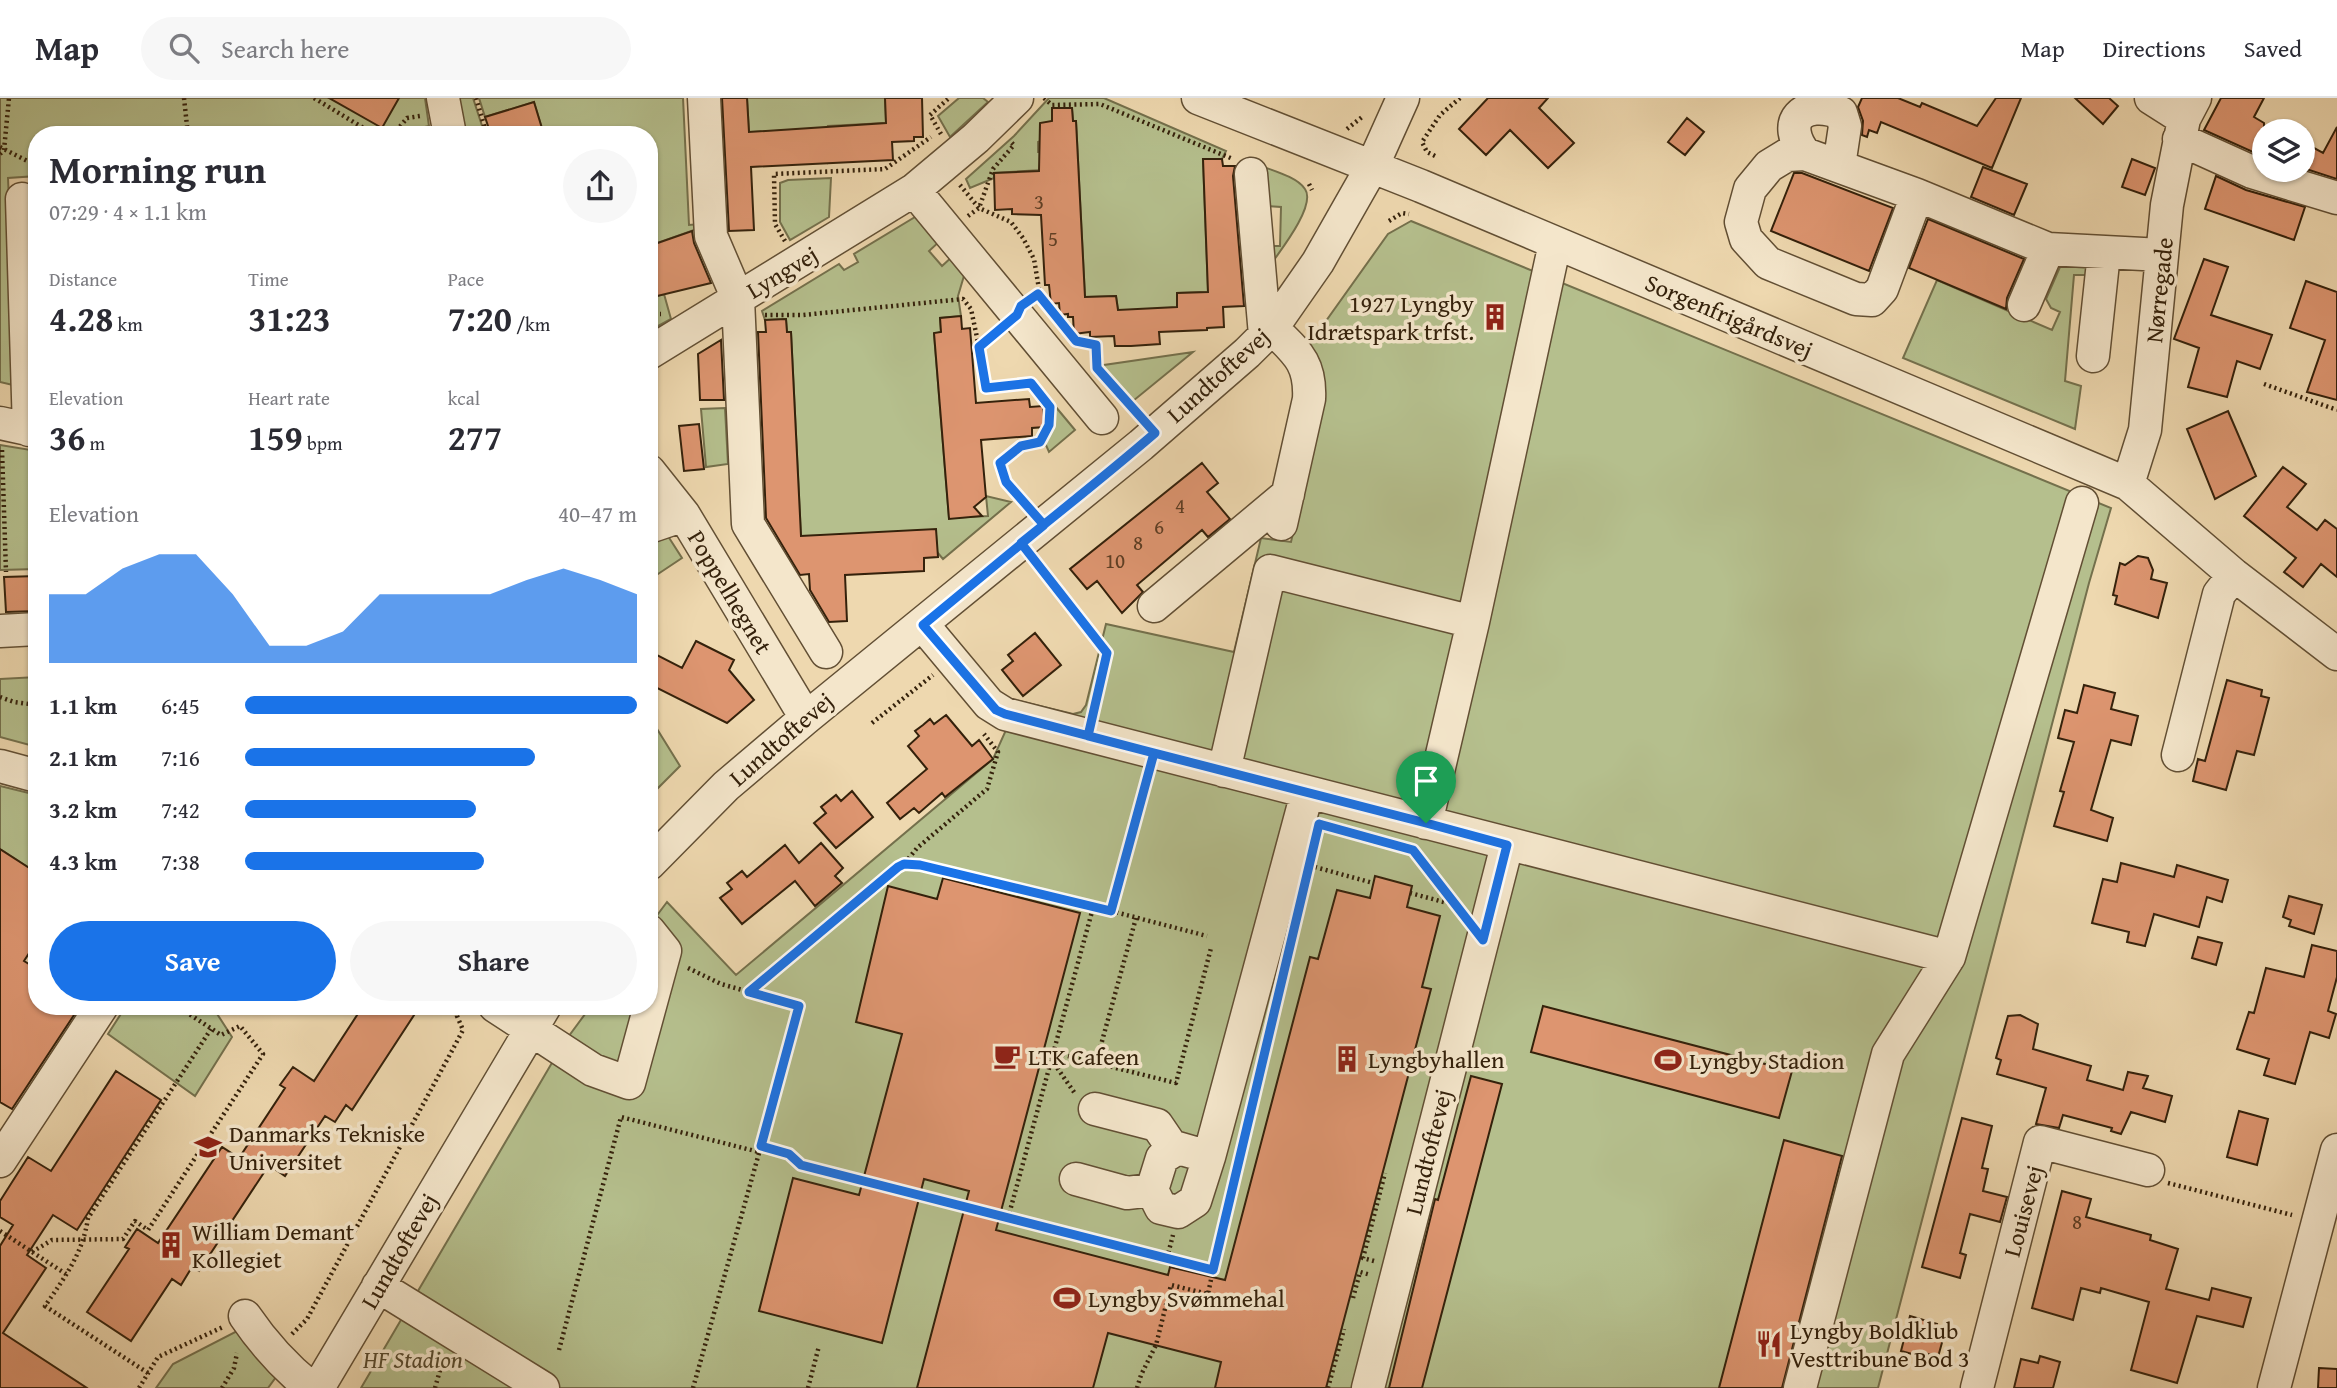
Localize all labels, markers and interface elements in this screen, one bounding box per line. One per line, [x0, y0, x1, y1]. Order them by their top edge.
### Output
search box [141, 17, 631, 80]
text: Map [35, 24, 99, 72]
icon: search [165, 29, 203, 67]
text: Search here [221, 29, 349, 68]
text: Map [2021, 31, 2065, 66]
text: Directions [2103, 31, 2206, 66]
text: Saved [2244, 31, 2302, 66]
map controls [2252, 119, 2315, 182]
button: layers [2252, 119, 2315, 182]
text: Morning run [49, 141, 266, 197]
button: share [563, 149, 637, 223]
house number: 3 [1034, 186, 1044, 217]
text: 07:29 · 4 × 1.1 km [49, 195, 207, 228]
house number: 5 [1048, 223, 1058, 254]
street label: Nørregade [2136, 235, 2182, 345]
street label: Lyngvej [739, 237, 825, 307]
text: Distance [49, 265, 117, 293]
text: Time [248, 265, 289, 293]
text: Pace [448, 265, 484, 293]
street label: Sorgenfrigårdsvej [1640, 265, 1818, 367]
place label: 1927 Lyngby Idrætspark trfst. [1307, 286, 1474, 349]
text: 4.28 [49, 293, 113, 344]
text: 31:23 [248, 293, 331, 344]
text: 7:20 [448, 293, 512, 344]
building icon: 1927 Lyngby Idrætspark trfst. [1480, 302, 1510, 332]
text: km [113, 310, 143, 338]
text: /km [512, 310, 550, 338]
street label: Lundtoftevej [1159, 319, 1277, 431]
text: Elevation [49, 384, 123, 412]
text: Heart rate [248, 384, 330, 412]
text: kcal [448, 384, 480, 412]
text: 36 [49, 412, 85, 463]
text: 159 [248, 412, 303, 463]
text: 277 [448, 412, 502, 463]
text: m [85, 429, 105, 457]
text: bpm [303, 429, 343, 457]
house number: 4 [1175, 490, 1185, 521]
text: Elevation [49, 497, 139, 530]
text: 40–47 m [558, 497, 637, 530]
house number: 6 [1154, 511, 1164, 542]
street label: Poppelhegnet [679, 523, 781, 661]
house number: 8 [1133, 527, 1143, 558]
house number: 10 [1105, 545, 1125, 576]
street label: Lundtoftevej [721, 684, 841, 794]
text: 1.1 km [49, 689, 117, 722]
text: 6:45 [161, 689, 200, 722]
text: 2.1 km [49, 741, 117, 774]
text: 7:16 [161, 741, 200, 774]
pin [1396, 751, 1456, 823]
icon: arrive [1407, 762, 1445, 800]
text: 3.2 km [49, 793, 117, 826]
text: 7:42 [161, 793, 200, 826]
text: 4.3 km [49, 845, 117, 878]
text: 7:38 [161, 845, 200, 878]
button: Save [49, 921, 336, 1001]
button: Share [350, 921, 637, 1001]
place label: LTK Cafeen [1028, 1039, 1140, 1074]
cafe icon: LTK Cafeen [992, 1041, 1022, 1071]
place label: Lyngbyhallen [1368, 1042, 1505, 1077]
place label: Lyngby Stadion [1689, 1043, 1845, 1078]
building icon: Lyngbyhallen [1332, 1044, 1362, 1074]
sports icon: Lyngby Stadion [1653, 1045, 1683, 1075]
street label: Lundtoftevej [1396, 1086, 1460, 1218]
place label: Danmarks Tekniske Universitet [229, 1116, 425, 1179]
school or university icon: Danmarks Tekniske Universitet [193, 1132, 223, 1162]
street label: Louisevej [1994, 1161, 2052, 1261]
street label: Lundtoftevej [352, 1187, 446, 1315]
house number: 8 [2072, 1206, 2082, 1237]
place label: William Demant Kollegiet [192, 1214, 355, 1277]
building icon: William Demant Kollegiet [156, 1230, 186, 1260]
place label: Lyngby Svømmehal [1088, 1281, 1285, 1316]
sports icon: Lyngby Svømmehal [1052, 1283, 1082, 1313]
place label: Lyngby Boldklub Vesttribune Bod 3 [1790, 1313, 1970, 1376]
restaurant icon: Lyngby Boldklub Vesttribune Bod 3 [1754, 1329, 1784, 1359]
park label: HF Stadion [362, 1342, 463, 1377]

